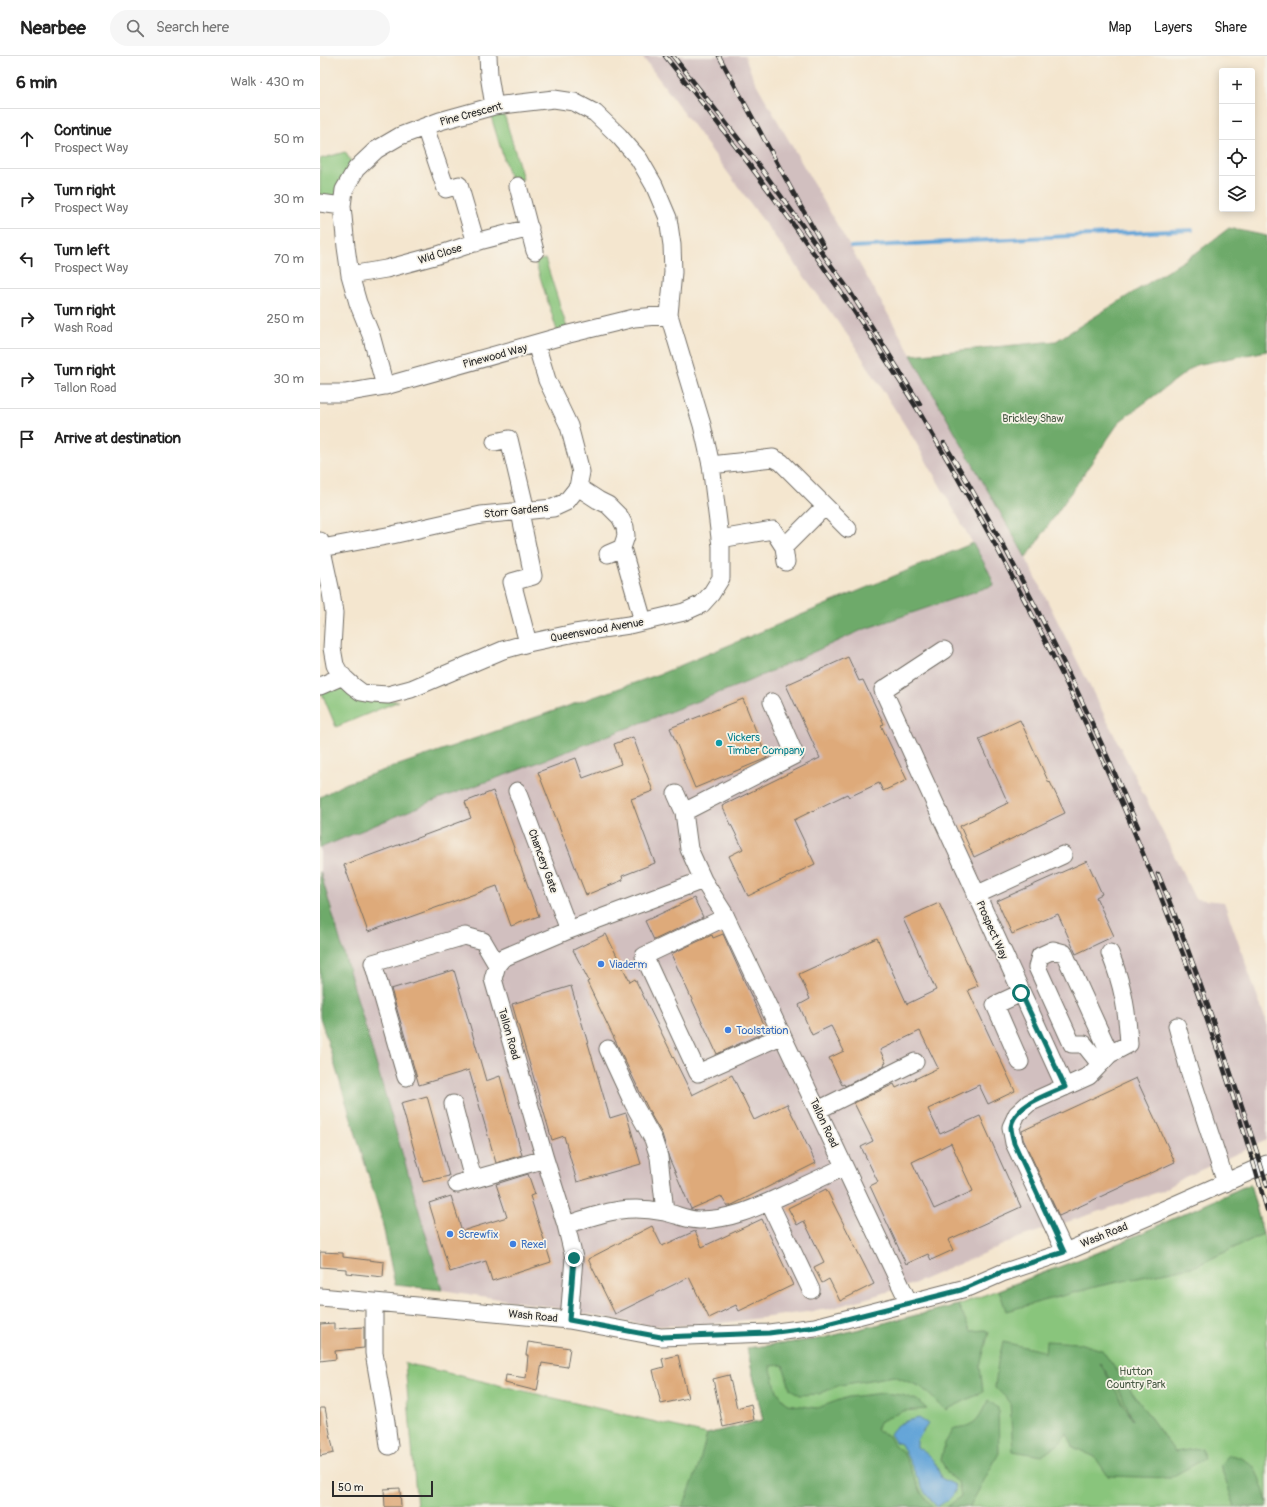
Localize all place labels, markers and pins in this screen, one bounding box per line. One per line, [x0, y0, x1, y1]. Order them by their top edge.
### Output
place label: Vickers Timber Company [727, 731, 805, 757]
marker: Vickers Timber Company [714, 738, 724, 748]
place label: Viaderm [609, 958, 648, 971]
marker: Viaderm [596, 959, 606, 969]
place label: Toolstation [736, 1024, 789, 1037]
marker: Toolstation [723, 1025, 733, 1035]
place label: Screwfix [458, 1228, 498, 1241]
marker: Screwfix [445, 1229, 455, 1239]
place label: Rexel [521, 1238, 546, 1251]
marker: Rexel [508, 1239, 518, 1249]

